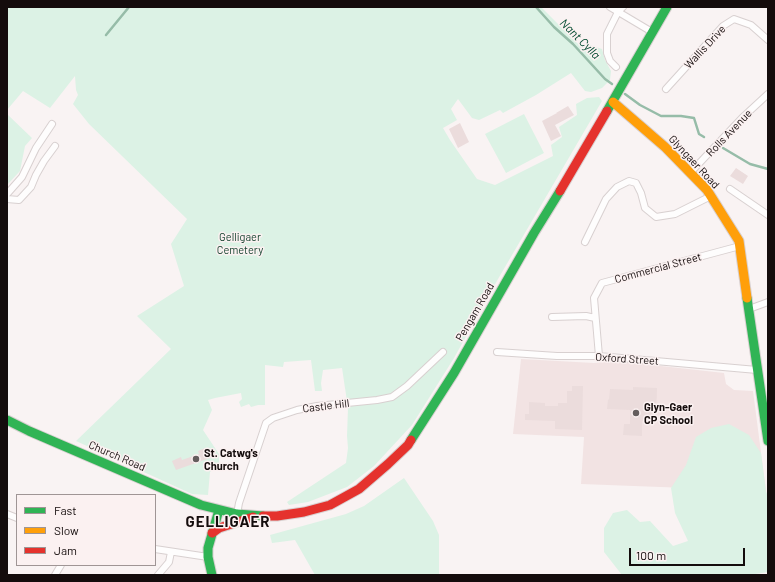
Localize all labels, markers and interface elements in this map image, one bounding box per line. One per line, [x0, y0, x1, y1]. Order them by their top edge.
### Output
water label: Nant Cylla [557, 16, 603, 62]
street label: Wallis Drive [682, 23, 728, 71]
street label: Rolls Avenue [703, 107, 755, 159]
street label: Glyngaer Road [666, 133, 722, 191]
park label: Gelligaer Cemetery [217, 230, 263, 256]
street label: Commercial Street [613, 250, 703, 286]
street label: Pengam Road [453, 280, 497, 344]
street label: Oxford Street [595, 350, 659, 368]
street label: Castle Hill [302, 397, 350, 415]
place label: Glyn-Gaer CP School [644, 400, 693, 426]
marker: Glyn-Gaer CP School [631, 408, 641, 418]
street label: Church Road [87, 438, 147, 474]
place label: St. Catwg's Church [204, 446, 258, 472]
marker: St. Catwg's Church [191, 454, 201, 464]
legend [16, 494, 156, 566]
text: Fast [54, 503, 77, 517]
district label: GELLIGAER [185, 513, 271, 531]
text: Slow [54, 523, 79, 537]
scale bar [631, 540, 747, 566]
text: Jam [54, 543, 77, 557]
text: 100 m [636, 548, 666, 562]

